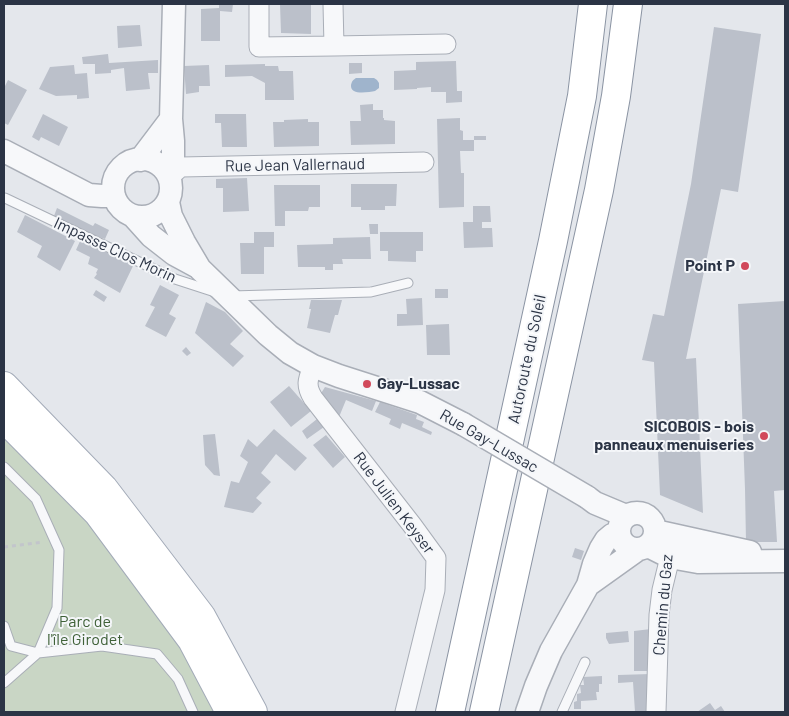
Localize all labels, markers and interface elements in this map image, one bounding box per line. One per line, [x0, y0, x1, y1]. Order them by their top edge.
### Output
street label: Rue Jean Vallernaud [225, 154, 365, 176]
street label: Impasse Clos Morin [51, 213, 179, 287]
place label: Point P [685, 256, 735, 276]
marker: Point P [739, 260, 751, 272]
street label: Autoroute du Soleil [504, 293, 550, 425]
place label: Gay-Lussac [377, 374, 460, 394]
marker: Gay-Lussac [361, 378, 373, 390]
street label: Rue Gay-Lussac [436, 405, 542, 477]
place label: SICOBOIS - bois panneaux menuiseries [594, 417, 754, 455]
marker: SICOBOIS - bois panneaux menuiseries [758, 430, 770, 442]
street label: Rue Julien Keyser [349, 448, 439, 558]
street label: Chemin du Gaz [649, 554, 677, 656]
park label: Parc de l'île Girodet [47, 612, 123, 650]

